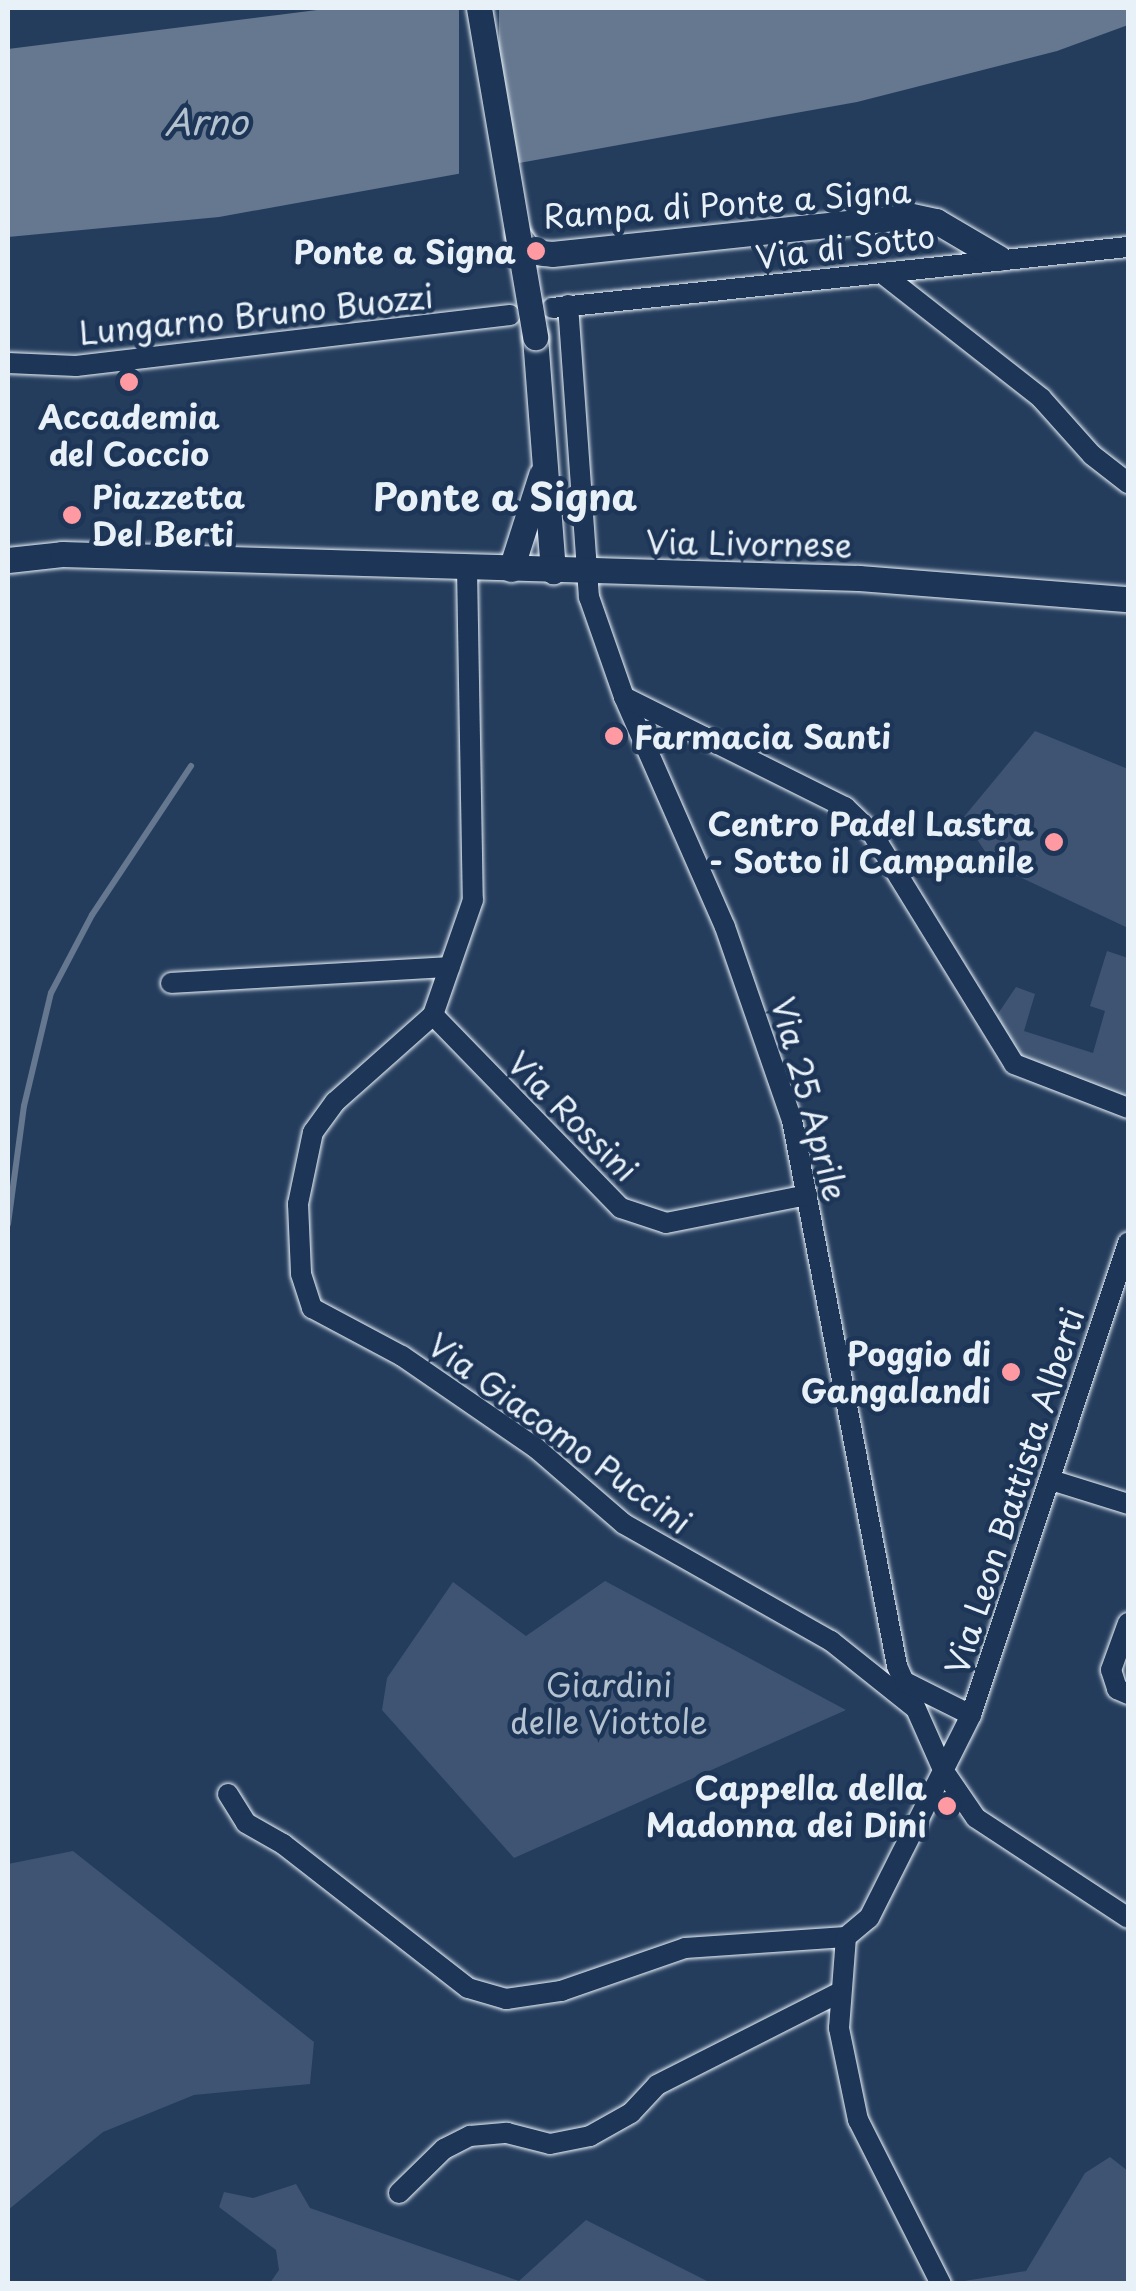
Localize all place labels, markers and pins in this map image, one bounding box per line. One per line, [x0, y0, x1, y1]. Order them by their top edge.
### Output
place label: Ponte a Signa [293, 232, 516, 270]
marker: Ponte a Signa [525, 240, 547, 262]
marker: Accademia del Coccio [118, 371, 140, 393]
place label: Accademia del Coccio [38, 398, 220, 473]
place label: Piazzetta Del Berti [92, 478, 245, 553]
marker: Piazzetta Del Berti [61, 504, 83, 526]
place label: Farmacia Santi [634, 717, 890, 755]
marker: Farmacia Santi [603, 725, 625, 747]
place label: Centro Padel Lastra - Sotto il Campanile [706, 805, 1034, 880]
marker: Centro Padel Lastra - Sotto il Campanile [1043, 831, 1065, 853]
place label: Poggio di Gangalandi [801, 1335, 991, 1410]
marker: Poggio di Gangalandi [1000, 1361, 1022, 1383]
place label: Cappella della Madonna dei Dini [647, 1769, 927, 1844]
marker: Cappella della Madonna dei Dini [936, 1795, 958, 1817]

